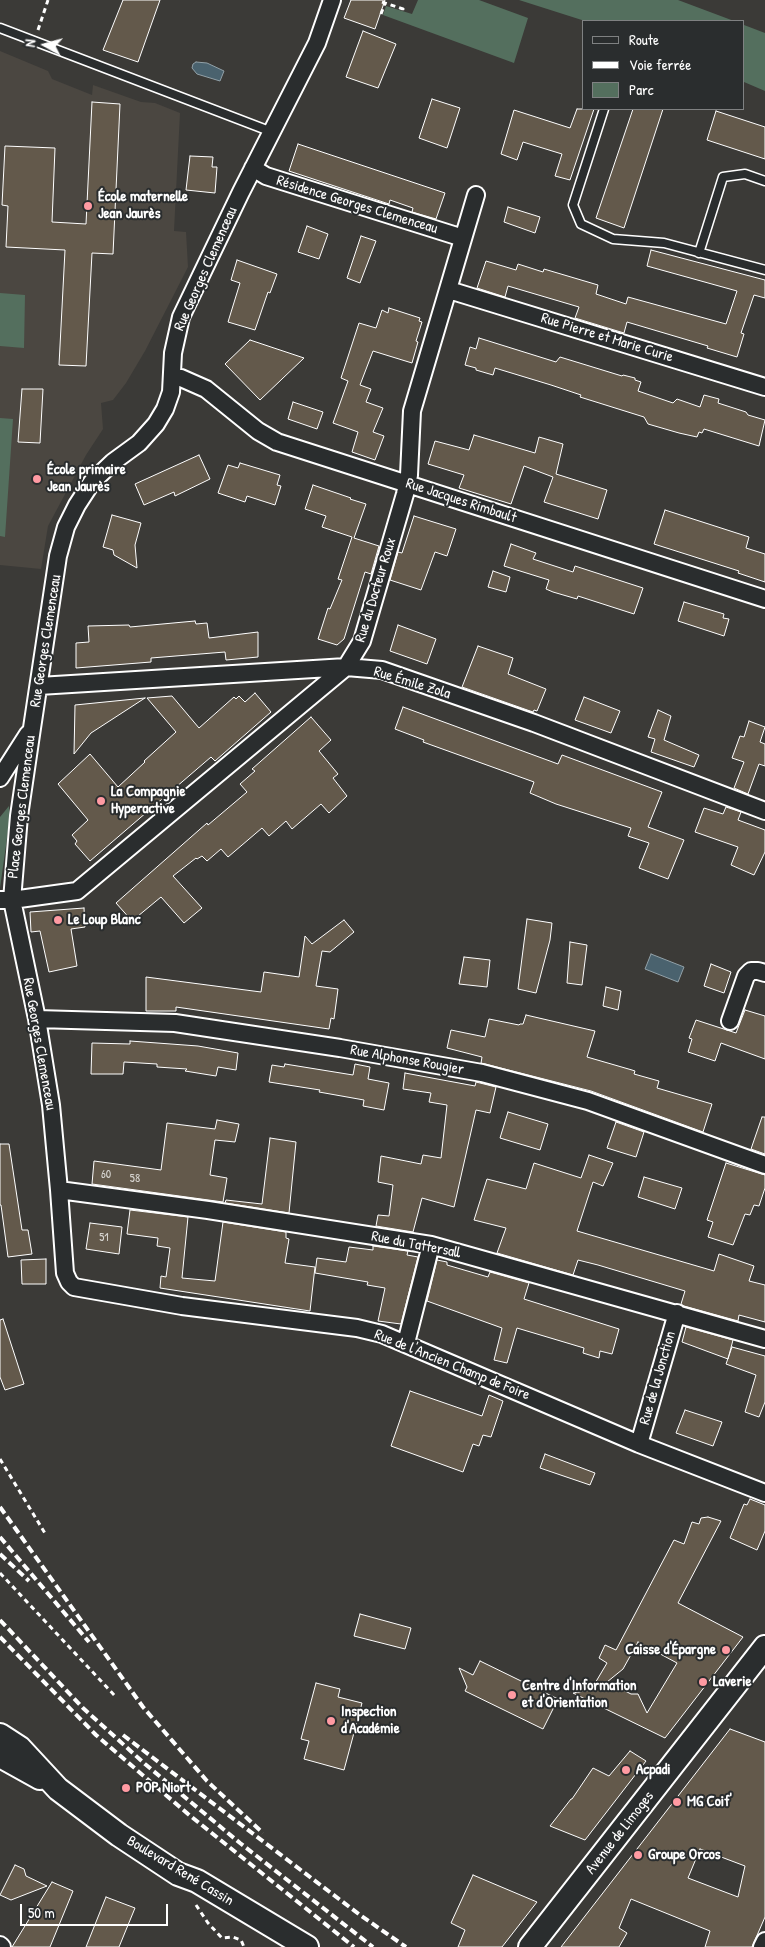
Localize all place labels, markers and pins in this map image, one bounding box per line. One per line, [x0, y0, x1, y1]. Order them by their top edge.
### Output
place label: École maternelle Jean Jaurès [98, 188, 188, 223]
marker: École maternelle Jean Jaurès [82, 200, 94, 212]
place label: École primaire Jean Jaurès [47, 461, 126, 496]
marker: École primaire Jean Jaurès [31, 473, 43, 485]
place label: La Compagnie Hyperactive [111, 783, 185, 818]
marker: La Compagnie Hyperactive [95, 795, 107, 807]
place label: Le Loup Blanc [68, 911, 141, 929]
marker: Le Loup Blanc [52, 914, 64, 926]
place label: Caisse d'Épargne [625, 1641, 716, 1659]
marker: Caisse d'Épargne [720, 1644, 732, 1656]
place label: Laverie [713, 1673, 752, 1691]
marker: Laverie [697, 1676, 709, 1688]
place label: Centre d'Information et d'Orientation [522, 1677, 637, 1712]
marker: Centre d'Information et d'Orientation [506, 1689, 518, 1701]
place label: Inspection d'Académie [341, 1703, 400, 1738]
marker: Inspection d'Académie [325, 1715, 337, 1727]
place label: Acpadi [636, 1761, 671, 1779]
marker: Acpadi [620, 1764, 632, 1776]
place label: POP Niort [136, 1779, 191, 1797]
marker: POP Niort [120, 1782, 132, 1794]
place label: MG Coif' [687, 1793, 732, 1811]
marker: MG Coif' [671, 1796, 683, 1808]
place label: Groupe Orcos [648, 1846, 721, 1864]
marker: Groupe Orcos [632, 1849, 644, 1861]

